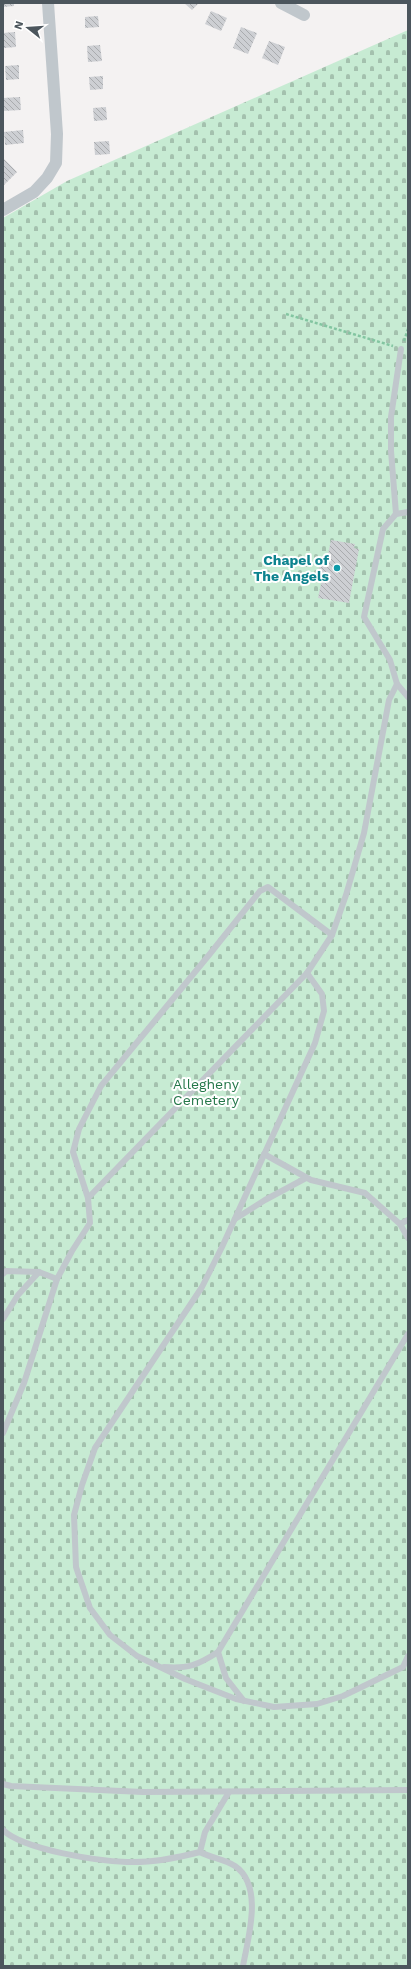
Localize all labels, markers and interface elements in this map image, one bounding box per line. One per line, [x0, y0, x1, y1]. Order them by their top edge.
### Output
north arrow [8, 8, 48, 48]
text: N [12, 19, 26, 31]
place label: Chapel of The Angels [253, 552, 330, 584]
marker: Chapel of The Angels [332, 563, 342, 573]
park label: Allegheny Cemetery [173, 1076, 240, 1108]

